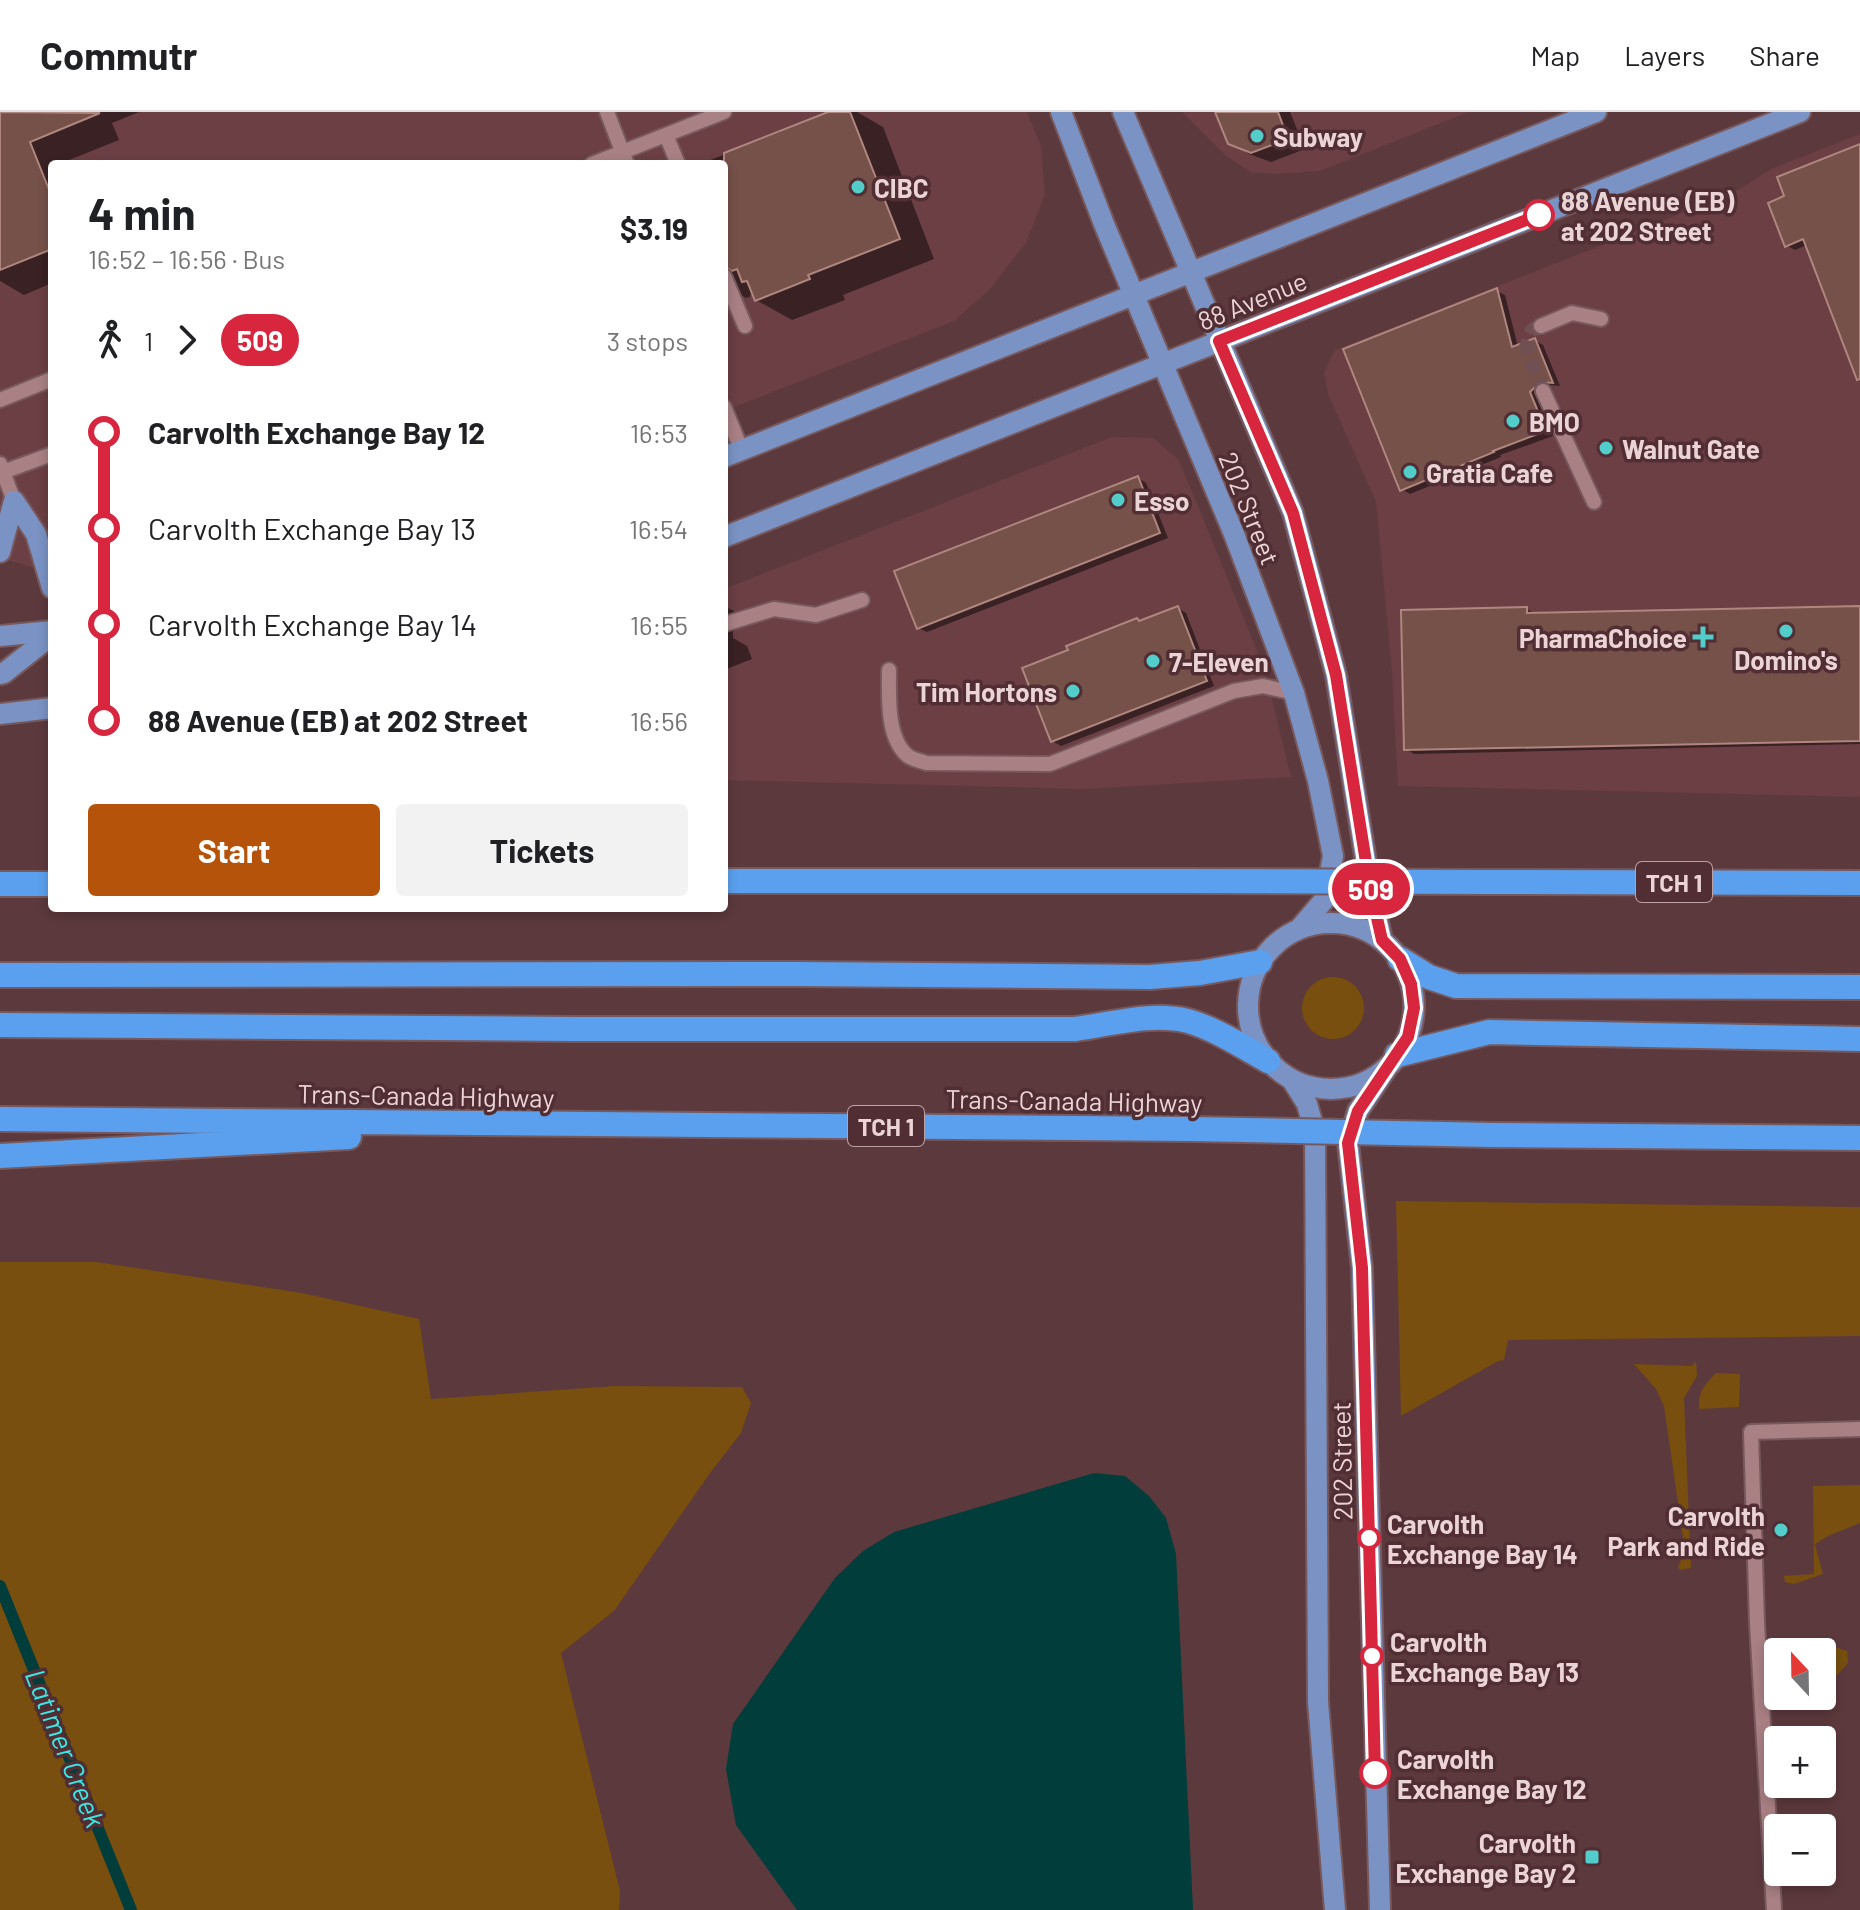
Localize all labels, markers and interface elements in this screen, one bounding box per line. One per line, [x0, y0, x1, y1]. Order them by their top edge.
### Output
text: Commutr [40, 32, 197, 78]
text: Map [1530, 38, 1580, 72]
text: Layers [1624, 38, 1705, 72]
text: Share [1749, 38, 1820, 72]
place label: Subway [1273, 121, 1363, 152]
marker: Subway [1248, 127, 1266, 145]
place label: CIBC [874, 172, 929, 203]
marker: CIBC [849, 178, 867, 196]
place label: 88 Avenue (EB) at 202 Street [1561, 185, 1735, 246]
text: 4 min [88, 186, 195, 239]
marker: 88 Avenue (EB) at 202 Street [1524, 200, 1554, 230]
text: $3.19 [620, 210, 688, 246]
text: 16:52 – 16:56 · Bus [88, 243, 285, 274]
street label: 88 Avenue [1193, 264, 1311, 336]
icon: walk [88, 318, 132, 362]
icon: forward [165, 318, 209, 362]
text: 509 [237, 323, 283, 357]
text: 1 [144, 325, 153, 356]
text: 3 stops [607, 325, 688, 356]
place label: BMO [1529, 406, 1580, 437]
marker: BMO [1504, 412, 1522, 430]
text: Carvolth Exchange Bay 12 [148, 414, 485, 450]
text: 16:53 [630, 417, 688, 448]
place label: Walnut Gate [1622, 433, 1760, 464]
marker: Walnut Gate [1597, 439, 1615, 457]
street label: 202 Street [1213, 447, 1287, 569]
place label: Gratia Cafe [1426, 457, 1553, 488]
marker: Gratia Cafe [1401, 463, 1419, 481]
place label: Esso [1134, 485, 1190, 516]
marker: Esso [1109, 491, 1127, 509]
text: Carvolth Exchange Bay 13 [148, 510, 476, 546]
text: 16:54 [629, 513, 688, 544]
text: Carvolth Exchange Bay 14 [148, 606, 477, 642]
text: 16:55 [630, 609, 688, 640]
place label: PharmaChoice [1519, 622, 1687, 653]
marker: Domino's [1777, 622, 1795, 640]
marker: PharmaChoice [1694, 628, 1712, 646]
place label: Domino's [1734, 644, 1838, 675]
place label: 7-Eleven [1169, 646, 1269, 677]
marker: 7-Eleven [1144, 652, 1162, 670]
place label: Tim Hortons [916, 676, 1057, 707]
marker: Tim Hortons [1064, 682, 1082, 700]
text: 88 Avenue (EB) at 202 Street [148, 702, 528, 738]
text: 16:56 [630, 705, 688, 736]
button: Start [88, 804, 380, 896]
button: Tickets [396, 804, 688, 896]
road number: TCH 1 [1636, 862, 1712, 902]
line badge: 509 [1325, 863, 1417, 915]
text: 509 [1348, 872, 1394, 906]
street label: Trans-Canada Highway [297, 1077, 555, 1113]
street label: Trans-Canada Highway [945, 1082, 1203, 1118]
road number: TCH 1 [848, 1106, 924, 1146]
street label: 202 Street [1324, 1401, 1358, 1521]
place label: Carvolth Park and Ride [1608, 1500, 1765, 1561]
place label: Carvolth Exchange Bay 14 [1387, 1508, 1578, 1569]
marker: Carvolth Park and Ride [1772, 1521, 1790, 1539]
marker: Carvolth Exchange Bay 14 [1358, 1527, 1380, 1549]
place label: Carvolth Exchange Bay 13 [1390, 1626, 1579, 1687]
north arrow [1764, 1638, 1836, 1710]
map controls [1764, 1638, 1836, 1886]
marker: Carvolth Exchange Bay 13 [1361, 1645, 1383, 1667]
water label: Latimer Creek [19, 1664, 113, 1833]
button: + [1764, 1726, 1836, 1798]
place label: Carvolth Exchange Bay 12 [1397, 1743, 1587, 1804]
marker: Carvolth Exchange Bay 12 [1360, 1758, 1390, 1788]
button: − [1764, 1814, 1836, 1886]
place label: Carvolth Exchange Bay 2 [1396, 1827, 1576, 1888]
marker: Carvolth Exchange Bay 2 [1583, 1848, 1601, 1866]

